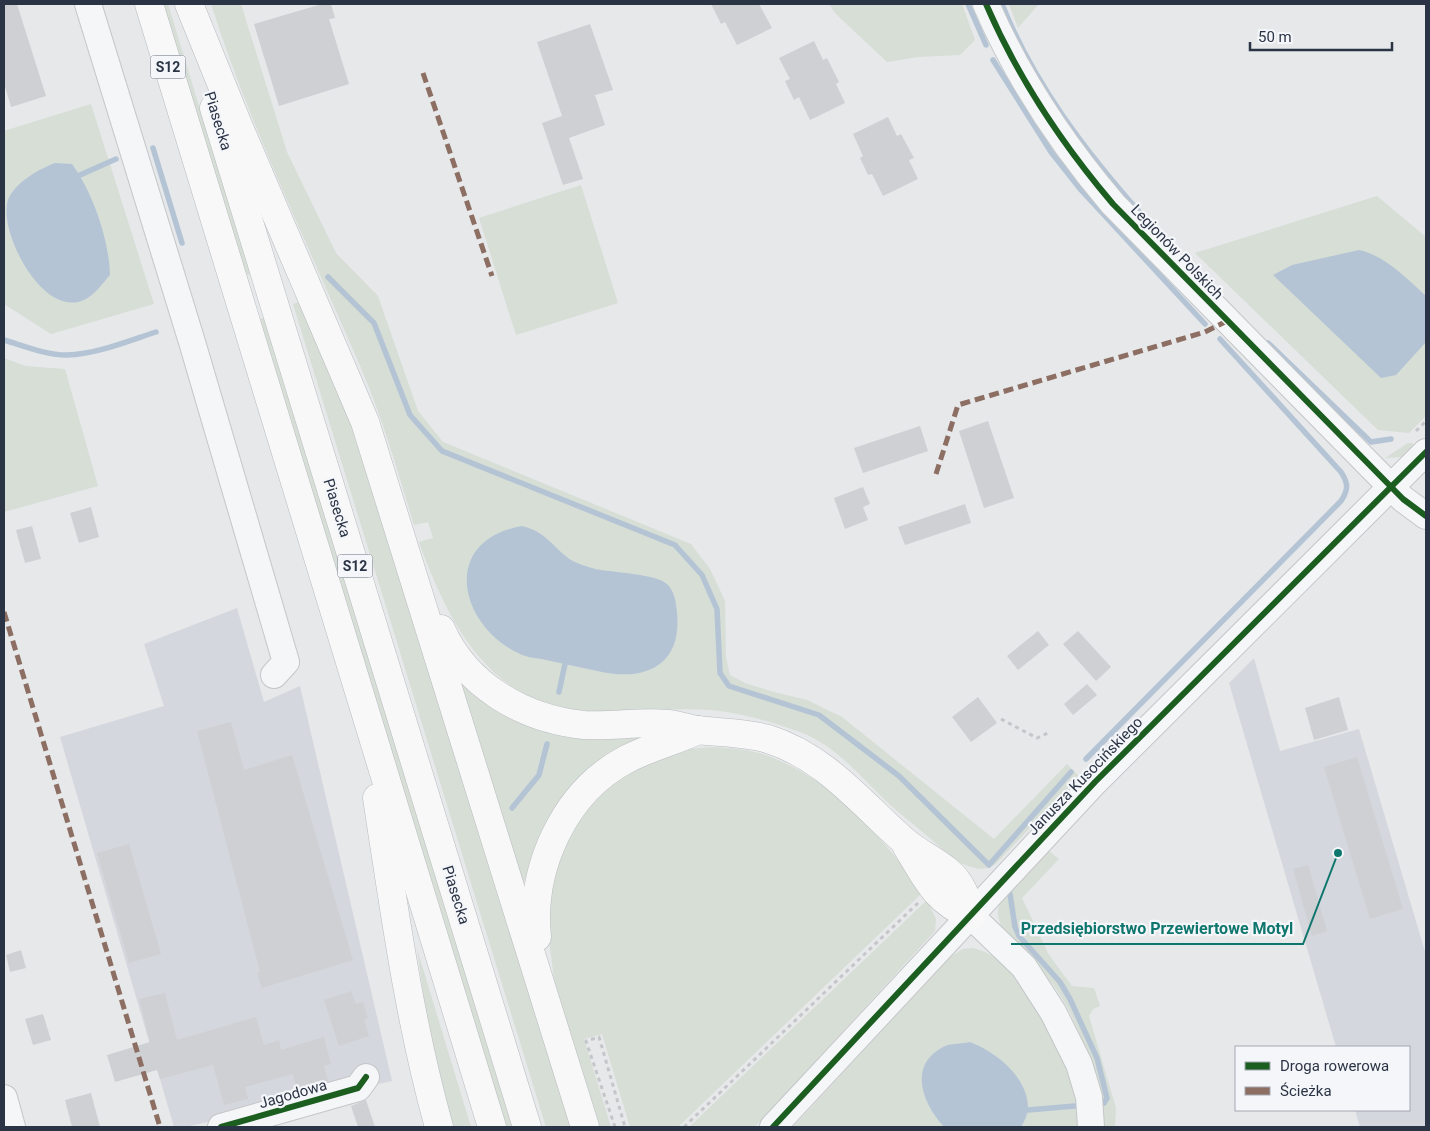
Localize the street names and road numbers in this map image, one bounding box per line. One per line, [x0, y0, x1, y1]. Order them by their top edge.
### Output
road number: S12 [150, 56, 186, 78]
street label: Piasecka [201, 89, 235, 153]
street label: Legionów Polskich [1127, 201, 1227, 303]
street label: Piasecka [320, 476, 354, 540]
road number: S12 [338, 554, 372, 578]
street label: Janusza Kusocińskiego [1024, 713, 1146, 839]
street label: Piasecka [439, 863, 473, 927]
street label: Jagodowa [257, 1076, 329, 1112]

